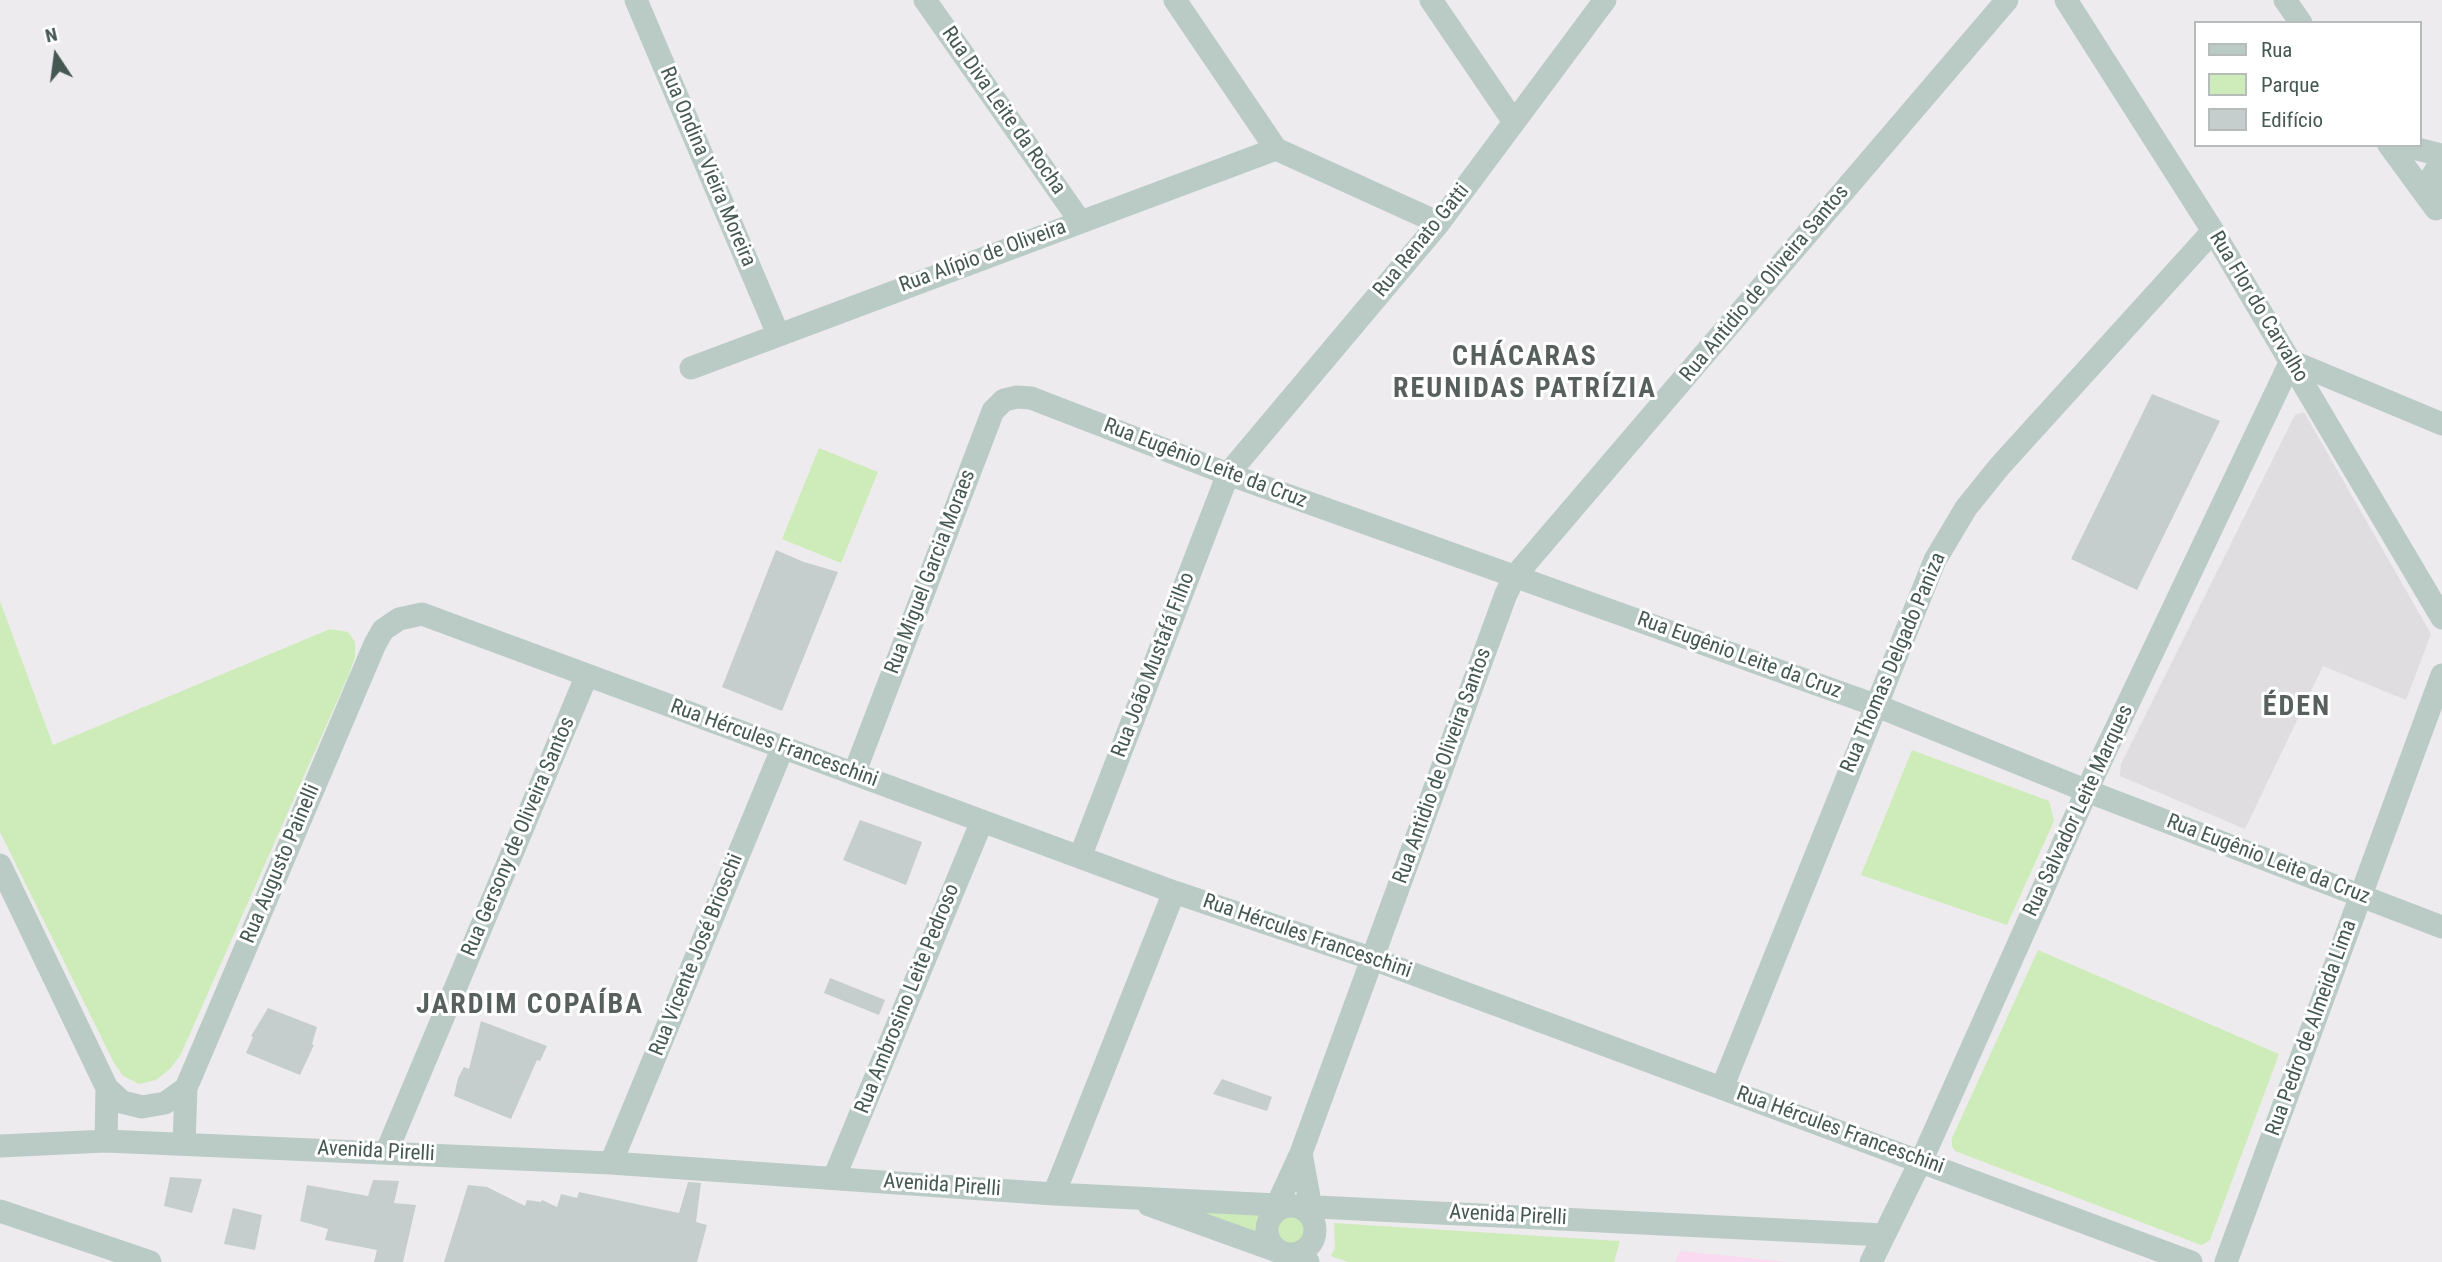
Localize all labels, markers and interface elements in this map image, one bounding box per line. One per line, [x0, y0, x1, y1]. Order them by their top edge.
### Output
north arrow [21, 21, 91, 91]
legend [2194, 21, 2421, 147]
street label: Rua Diva Leite da Rocha [936, 22, 1070, 200]
text: N [43, 23, 59, 48]
text: Rua [2261, 38, 2292, 62]
street label: Rua Ondina Vieira Moreira [653, 63, 761, 271]
text: Parque [2261, 73, 2319, 97]
text: Edifício [2261, 108, 2323, 132]
street label: Rua Renato Gatti [1369, 179, 1475, 303]
street label: Rua Antidio de Oliveira Santos [1675, 181, 1855, 387]
street label: Rua Alípio de Oliveira [896, 215, 1070, 299]
street label: Rua Flor do Carvalho [2203, 227, 2313, 387]
district label: CHÁCARAS REUNIDAS PATRÍZIA [1395, 341, 1655, 407]
street label: Rua Eugênio Leite da Cruz [1100, 414, 1310, 514]
street label: Rua Miguel Garcia Moraes [880, 466, 982, 678]
street label: Rua Thomas Delgado Paniza [1836, 549, 1952, 777]
street label: Rua João Mustafá Filho [1107, 569, 1201, 761]
street label: Rua Eugênio Leite da Cruz [1633, 607, 1845, 705]
street label: Rua Antidio de Oliveira Santos [1389, 645, 1497, 887]
district label: ÉDEN [2263, 691, 2331, 725]
street label: Rua Hércules Franceschini [667, 695, 881, 793]
street label: Rua Salvador Leite Marques [2019, 701, 2139, 921]
street label: Rua Gersony de Oliveira Santos [457, 713, 581, 961]
street label: Rua Augusto Painelli [236, 781, 326, 947]
street label: Rua Eugênio Leite da Cruz [2163, 810, 2373, 910]
street label: Rua Vicente José Brioschi [645, 850, 749, 1060]
street label: Rua Ambrosino Leite Pedroso [850, 881, 966, 1117]
street label: Rua Hércules Franceschini [1199, 889, 1415, 985]
street label: Rua Pedro de Almeida Lima [2261, 917, 2363, 1139]
district label: JARDIM COPAÍBA [418, 989, 642, 1023]
street label: Rua Hércules Franceschini [1733, 1082, 1947, 1180]
street label: Avenida Pirelli [317, 1136, 435, 1168]
street label: Avenida Pirelli [882, 1169, 1002, 1203]
street label: Avenida Pirelli [1449, 1200, 1567, 1232]

